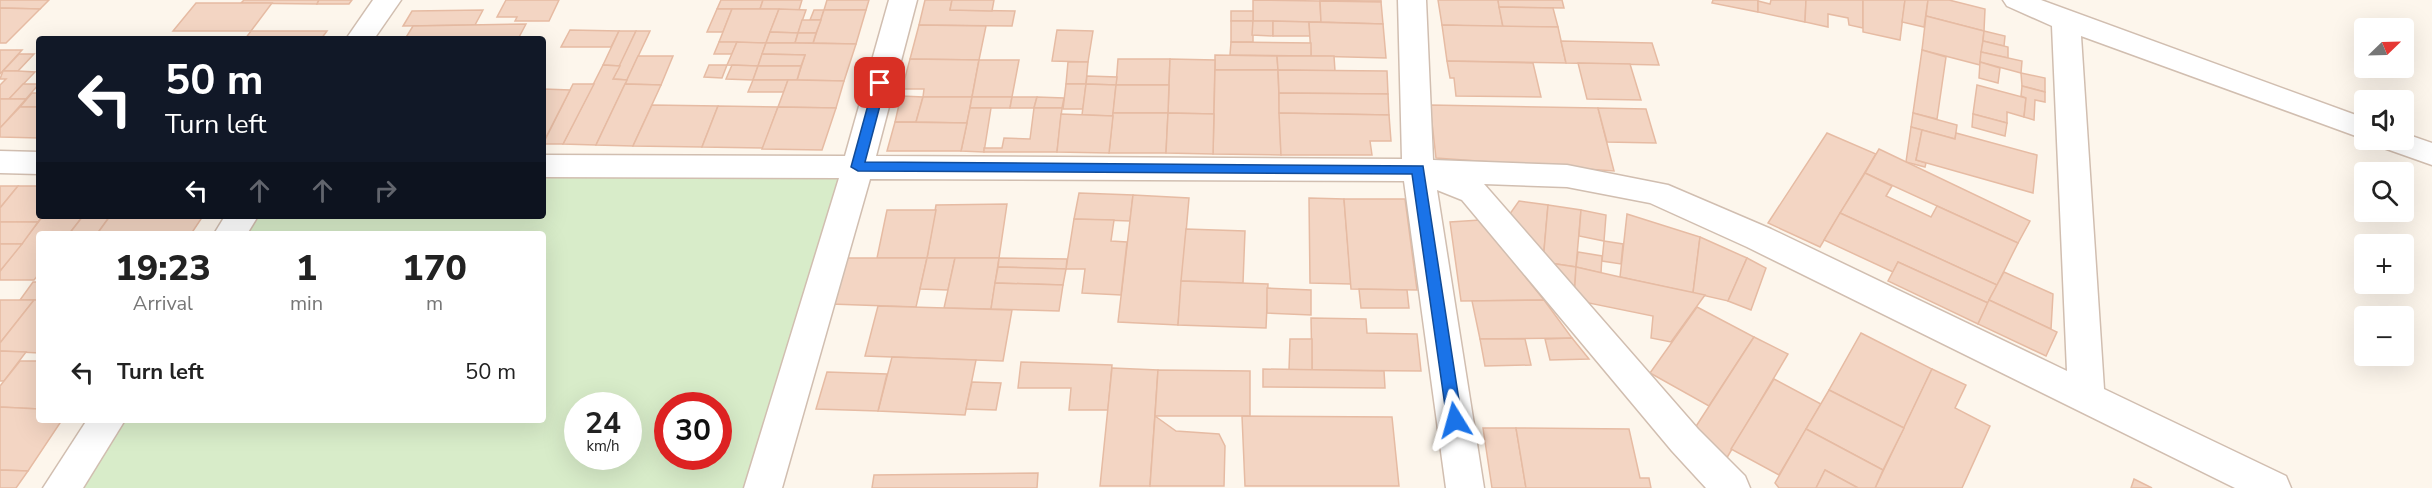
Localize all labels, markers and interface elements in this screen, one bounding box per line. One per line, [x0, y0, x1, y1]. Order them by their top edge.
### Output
north arrow [2354, 18, 2414, 78]
map controls [2354, 18, 2414, 366]
text: 50 m [165, 52, 264, 109]
pin [854, 57, 905, 108]
icon: left [66, 60, 144, 138]
icon: arrive [863, 66, 896, 99]
button: sound [2354, 90, 2414, 150]
text: Turn left [165, 106, 266, 143]
button: search [2354, 162, 2414, 222]
icon: left [180, 174, 213, 207]
icon: ahead [243, 174, 276, 207]
icon: ahead [306, 174, 339, 207]
icon: right [369, 174, 402, 207]
button: + [2354, 234, 2414, 294]
text: 19:23 [115, 244, 211, 293]
text: 1 [296, 244, 317, 293]
text: 170 [402, 244, 467, 293]
text: Arrival [133, 290, 193, 317]
text: min [290, 290, 323, 317]
text: m [426, 290, 443, 317]
button: − [2354, 306, 2414, 366]
icon: left [66, 356, 99, 389]
text: Turn left [117, 357, 204, 387]
text: 50 m [465, 357, 516, 387]
position arrow [1423, 388, 1487, 452]
speed limit sign: 30 [654, 392, 732, 470]
text: 24 [585, 403, 621, 444]
text: km/h [586, 436, 620, 456]

